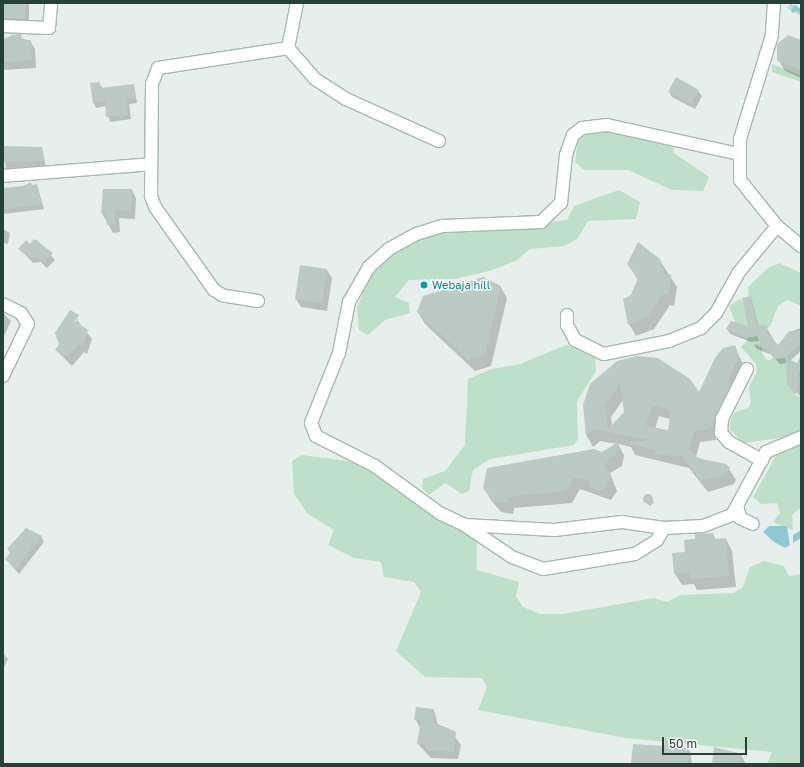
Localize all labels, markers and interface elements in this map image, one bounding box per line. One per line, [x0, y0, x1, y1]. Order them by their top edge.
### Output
place label: Webaja hill [432, 278, 490, 292]
marker: Webaja hill [419, 280, 429, 290]
scale bar [664, 729, 749, 755]
text: 50 m [669, 736, 697, 751]

